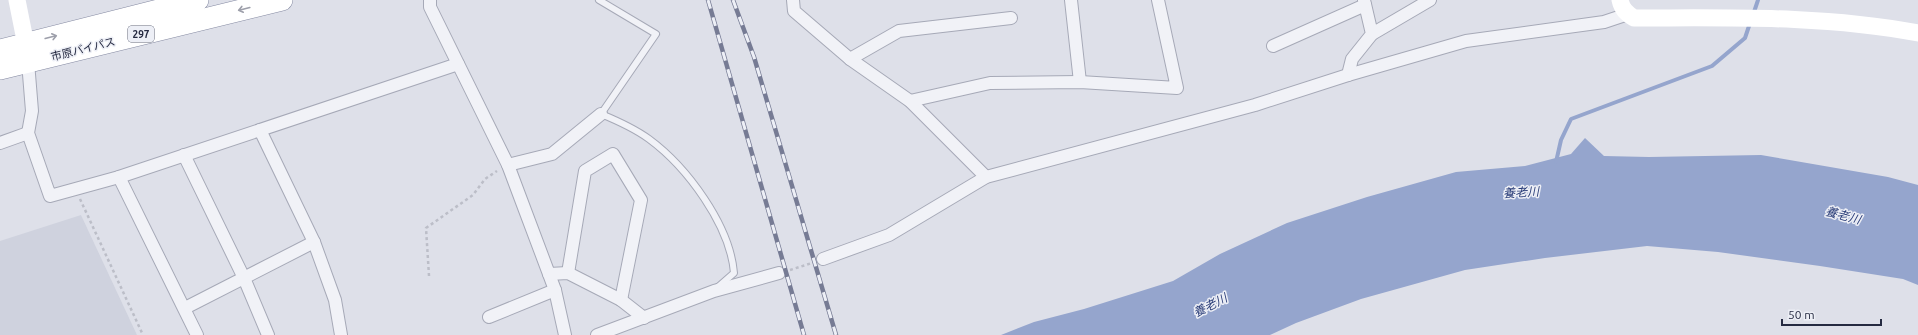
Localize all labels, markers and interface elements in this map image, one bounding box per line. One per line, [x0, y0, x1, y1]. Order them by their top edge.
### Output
one-way arrow [238, 6, 251, 14]
road number: 297 [128, 26, 154, 42]
one-way arrow [45, 33, 58, 40]
street label: 市原バイパス [50, 35, 116, 63]
water label: 養老川 [1503, 184, 1541, 199]
water label: 養老川 [1824, 204, 1864, 226]
water label: 養老川 [1191, 290, 1231, 319]
scale bar [1782, 301, 1881, 327]
text: 50 m [1788, 308, 1815, 321]

